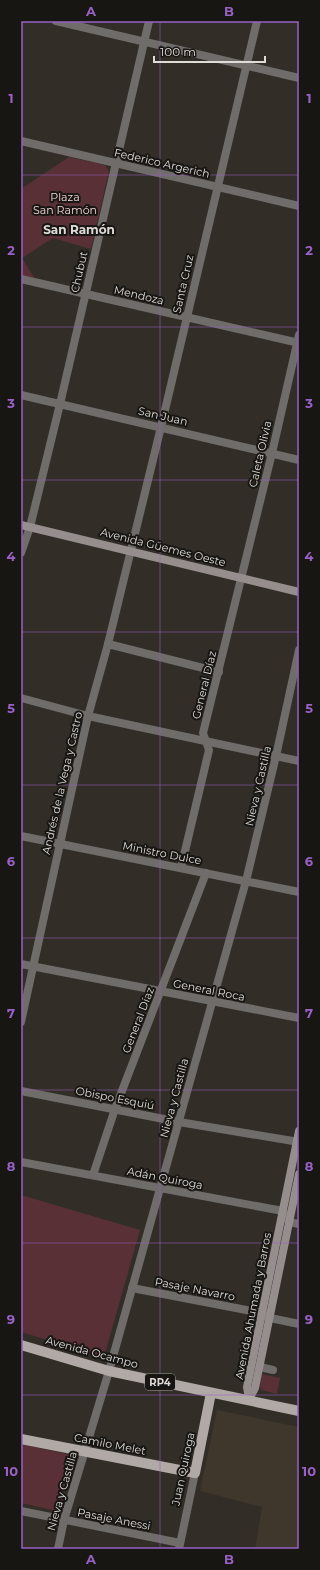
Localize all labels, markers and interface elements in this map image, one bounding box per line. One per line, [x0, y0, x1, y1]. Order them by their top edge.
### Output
text: A [85, 3, 97, 19]
text: B [224, 3, 234, 19]
scale bar [154, 38, 265, 64]
text: 100 m [160, 44, 196, 59]
text: 1 [8, 90, 14, 106]
text: 1 [306, 90, 312, 106]
street label: Federico Argerich [113, 145, 211, 181]
park label: Plaza San Ramón [33, 190, 97, 217]
district label: San Ramón [43, 222, 115, 237]
text: 2 [7, 242, 15, 258]
text: 2 [305, 242, 313, 258]
street label: Chubut [67, 249, 91, 294]
street label: Santa Cruz [169, 253, 197, 315]
street label: Mendoza [113, 282, 165, 308]
text: 3 [6, 395, 15, 411]
text: 3 [304, 395, 313, 411]
street label: San Juan [137, 404, 189, 428]
street label: Caleta Olivia [246, 419, 274, 489]
street label: Avenida Güemes Oeste [99, 525, 227, 569]
text: 4 [7, 548, 16, 564]
text: 4 [305, 548, 314, 564]
street label: General Díaz [189, 649, 219, 721]
text: 5 [7, 700, 15, 716]
text: 5 [305, 700, 313, 716]
street label: Andrés de la Vega y Castro [39, 710, 85, 856]
street label: Nieva y Castilla [242, 745, 274, 827]
street label: Ministro Dulce [121, 839, 203, 868]
text: 6 [7, 853, 16, 869]
text: 6 [305, 853, 314, 869]
street label: General Roca [172, 976, 246, 1004]
street label: General Díaz [119, 985, 157, 1055]
text: 7 [7, 1005, 15, 1021]
text: 7 [305, 1005, 313, 1021]
street label: Nieva y Castilla [157, 1057, 191, 1139]
street label: Obispo Esquiú [74, 1083, 156, 1113]
text: 8 [7, 1158, 16, 1174]
text: 8 [305, 1158, 314, 1174]
street label: Adán Quiroga [126, 1164, 204, 1192]
street label: Avenida Ahumada y Barros [232, 1231, 274, 1381]
street label: Pasaje Navarro [154, 1274, 237, 1304]
text: 9 [7, 1311, 15, 1327]
text: 9 [305, 1311, 313, 1327]
street label: Avenida Ocampo [44, 1333, 140, 1371]
road number: RP4 [145, 1374, 175, 1390]
street label: Camilo Melet [73, 1430, 148, 1458]
street label: Juan Quiroga [168, 1431, 198, 1508]
street label: Nieva y Castilla [44, 1450, 80, 1532]
text: 10 [4, 1463, 18, 1479]
text: 10 [302, 1463, 316, 1479]
street label: Pasaje Anessi [76, 1505, 152, 1533]
text: A [85, 1551, 97, 1567]
text: B [224, 1551, 234, 1567]

